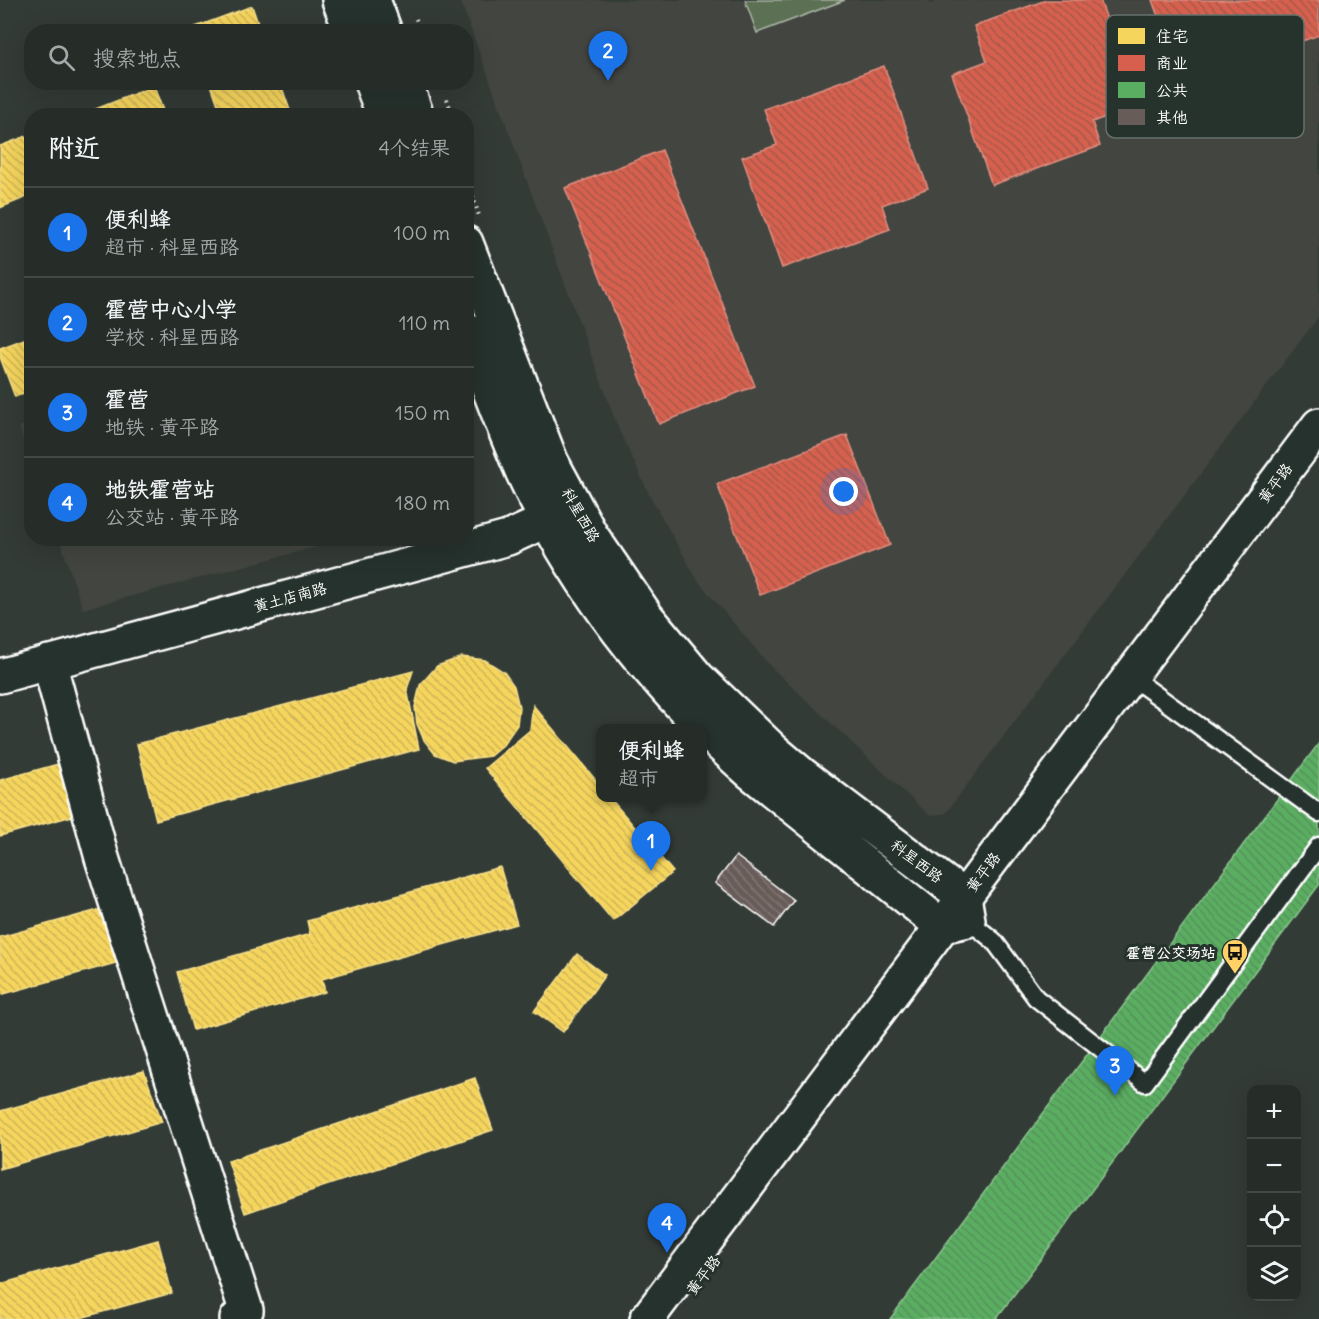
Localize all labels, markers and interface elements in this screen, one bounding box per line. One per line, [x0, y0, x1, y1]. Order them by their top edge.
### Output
legend [1106, 15, 1304, 138]
search box [24, 24, 474, 90]
text: 住宅 [1156, 26, 1188, 46]
pin: 2 [588, 32, 628, 81]
icon: search [45, 41, 78, 74]
text: 搜索地点 [93, 44, 181, 72]
text: 商业 [1156, 53, 1188, 73]
text: 公共 [1156, 80, 1188, 100]
text: 其他 [1156, 107, 1188, 127]
text: 附近 [48, 131, 100, 164]
text: 4个结果 [378, 135, 450, 160]
text: 便利蜂 [105, 205, 171, 233]
text: 1 [64, 220, 71, 245]
text: 100 m [393, 220, 450, 245]
text: 超市 · 科星西路 [105, 234, 239, 259]
text: 霍营中心小学 [105, 295, 237, 323]
text: 2 [62, 310, 73, 335]
text: 110 m [399, 310, 450, 335]
text: 学校 · 科星西路 [105, 324, 239, 349]
text: 霍营 [105, 385, 149, 413]
text: 3 [62, 400, 73, 425]
text: 150 m [395, 400, 450, 425]
text: 地铁 · 黄平路 [105, 414, 219, 439]
street label: 黄平路 [1254, 459, 1296, 507]
text: 地铁霍营站 [105, 475, 215, 503]
your location [829, 477, 858, 506]
street label: 科星西路 [558, 484, 604, 546]
text: 4 [62, 490, 73, 515]
text: 180 m [395, 490, 450, 515]
text: 公交站 · 黄平路 [105, 504, 239, 529]
street label: 黄土店南路 [251, 578, 329, 616]
popup [596, 724, 707, 802]
text: 便利蜂 [618, 736, 685, 764]
text: 超市 [618, 765, 658, 790]
pin: 1 [632, 822, 670, 871]
street label: 科星西路 [887, 835, 947, 887]
street label: 黄平路 [962, 848, 1004, 896]
bus stop icon: 霍营公交场站 [1220, 937, 1250, 975]
place label: 霍营公交场站 [1126, 943, 1216, 962]
pin: 3 [1096, 1046, 1134, 1096]
map controls [1247, 1085, 1301, 1301]
button: + [1247, 1085, 1301, 1139]
button: − [1247, 1139, 1301, 1193]
button: locate [1247, 1193, 1301, 1247]
pin: 4 [648, 1204, 686, 1253]
button: layers [1247, 1247, 1301, 1301]
street label: 黄平路 [682, 1251, 724, 1299]

